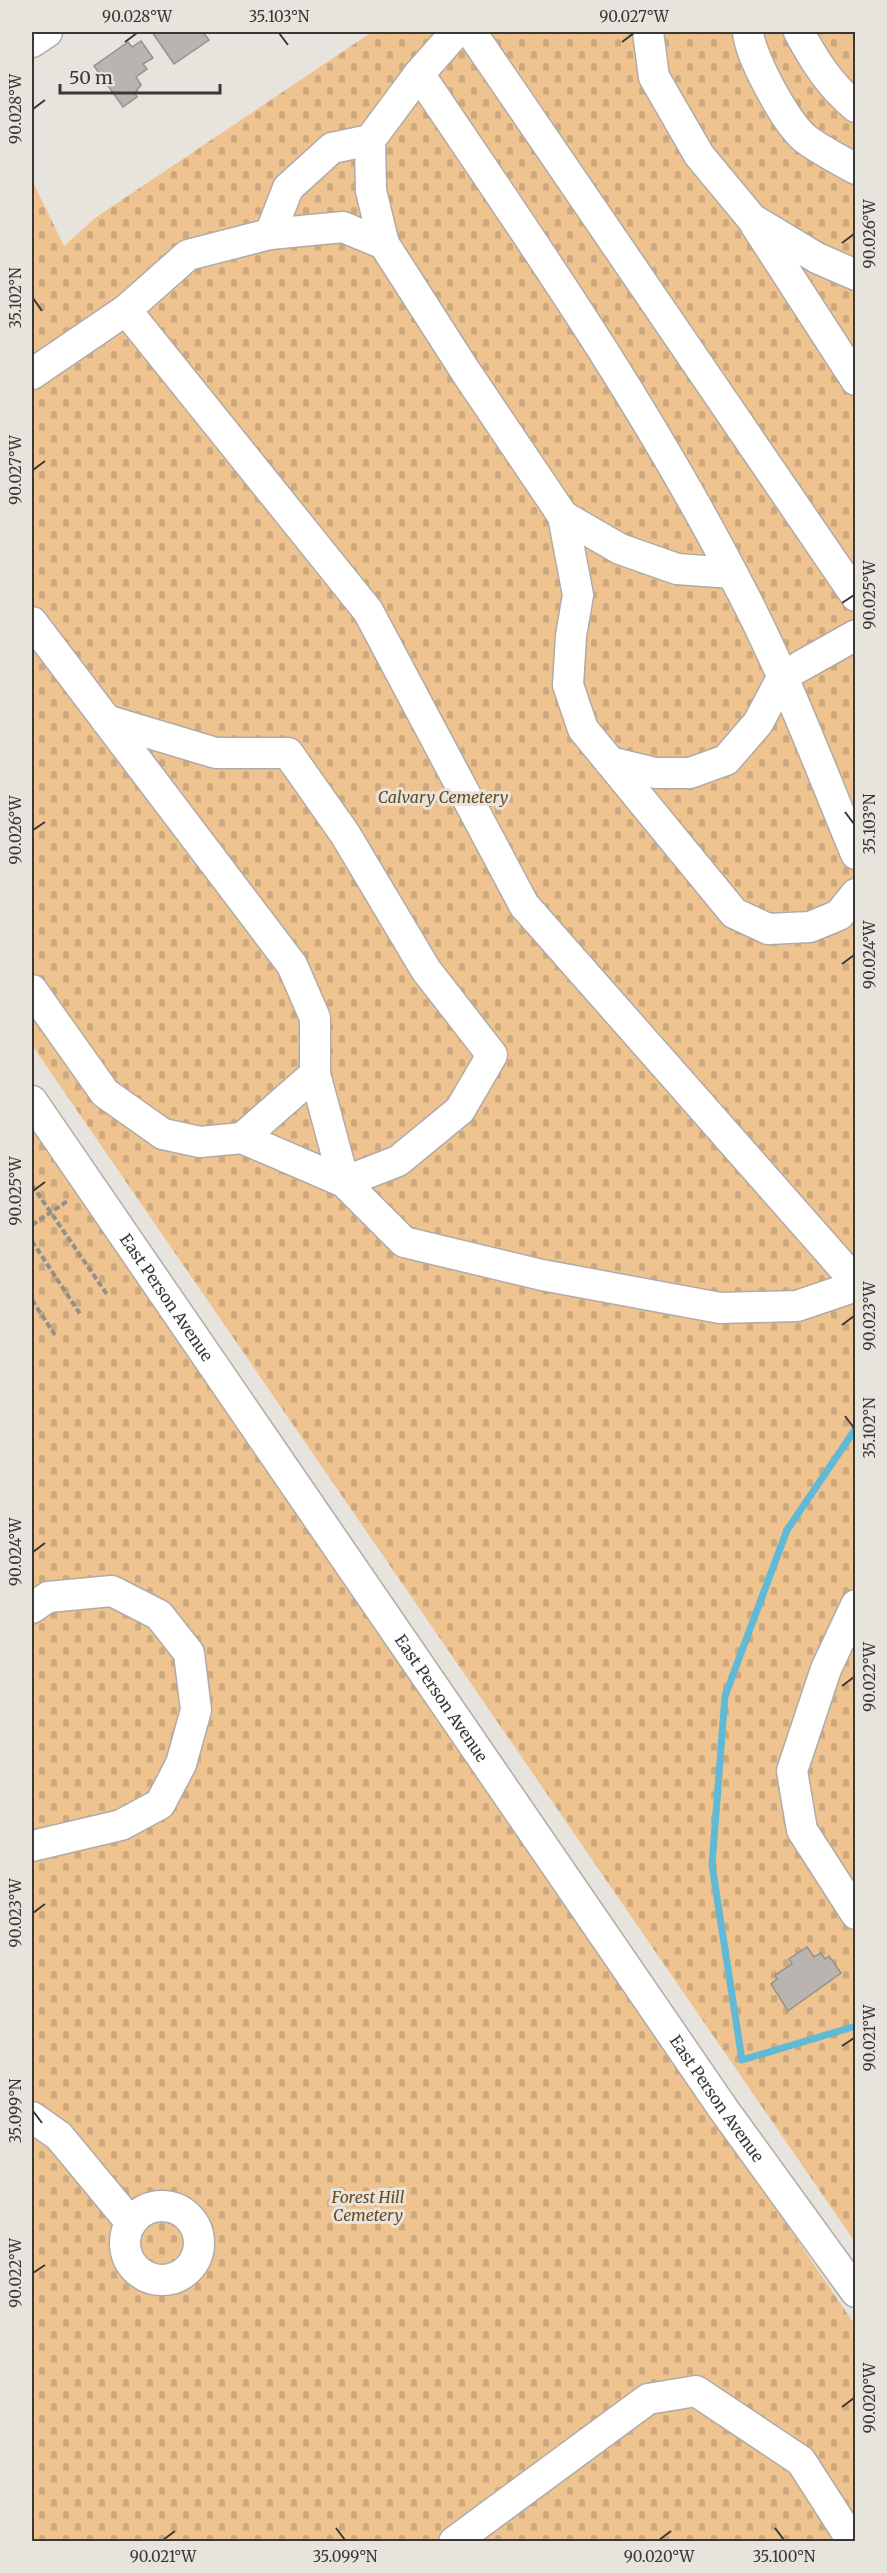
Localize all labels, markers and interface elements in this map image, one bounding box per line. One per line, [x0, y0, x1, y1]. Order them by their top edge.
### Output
text: 90.028°W [102, 7, 173, 26]
text: 35.103°N [249, 7, 310, 26]
text: 90.027°W [599, 7, 670, 26]
scale bar [60, 57, 220, 95]
text: 50 m [69, 66, 113, 89]
text: 90.028°W [6, 73, 25, 144]
text: 90.026°W [860, 199, 879, 268]
text: 35.102°N [6, 267, 25, 329]
text: 90.027°W [6, 434, 25, 505]
text: 90.025°W [860, 559, 879, 629]
park label: Calvary Cemetery [378, 787, 508, 807]
text: 35.103°N [860, 793, 879, 854]
text: 90.026°W [6, 795, 25, 864]
text: 90.024°W [860, 920, 879, 989]
text: 90.025°W [6, 1155, 25, 1225]
street label: East Person Avenue [116, 1230, 217, 1365]
text: 90.023°W [860, 1281, 879, 1350]
text: 35.102°N [860, 1397, 879, 1459]
text: 90.024°W [6, 1517, 25, 1586]
street label: East Person Avenue [391, 1630, 492, 1766]
text: 90.022°W [860, 1641, 879, 1712]
text: 90.023°W [6, 1878, 25, 1947]
text: 90.021°W [860, 2004, 879, 2071]
street label: East Person Avenue [666, 2031, 768, 2166]
text: 35.099°N [6, 2078, 25, 2143]
park label: Forest Hill Cemetery [331, 2187, 405, 2225]
text: 90.022°W [6, 2237, 25, 2308]
text: 90.020°W [860, 2362, 879, 2433]
text: 90.021°W [130, 2547, 197, 2566]
text: 35.099°N [313, 2547, 378, 2566]
text: 90.020°W [624, 2547, 695, 2566]
text: 35.100°N [753, 2547, 816, 2566]

